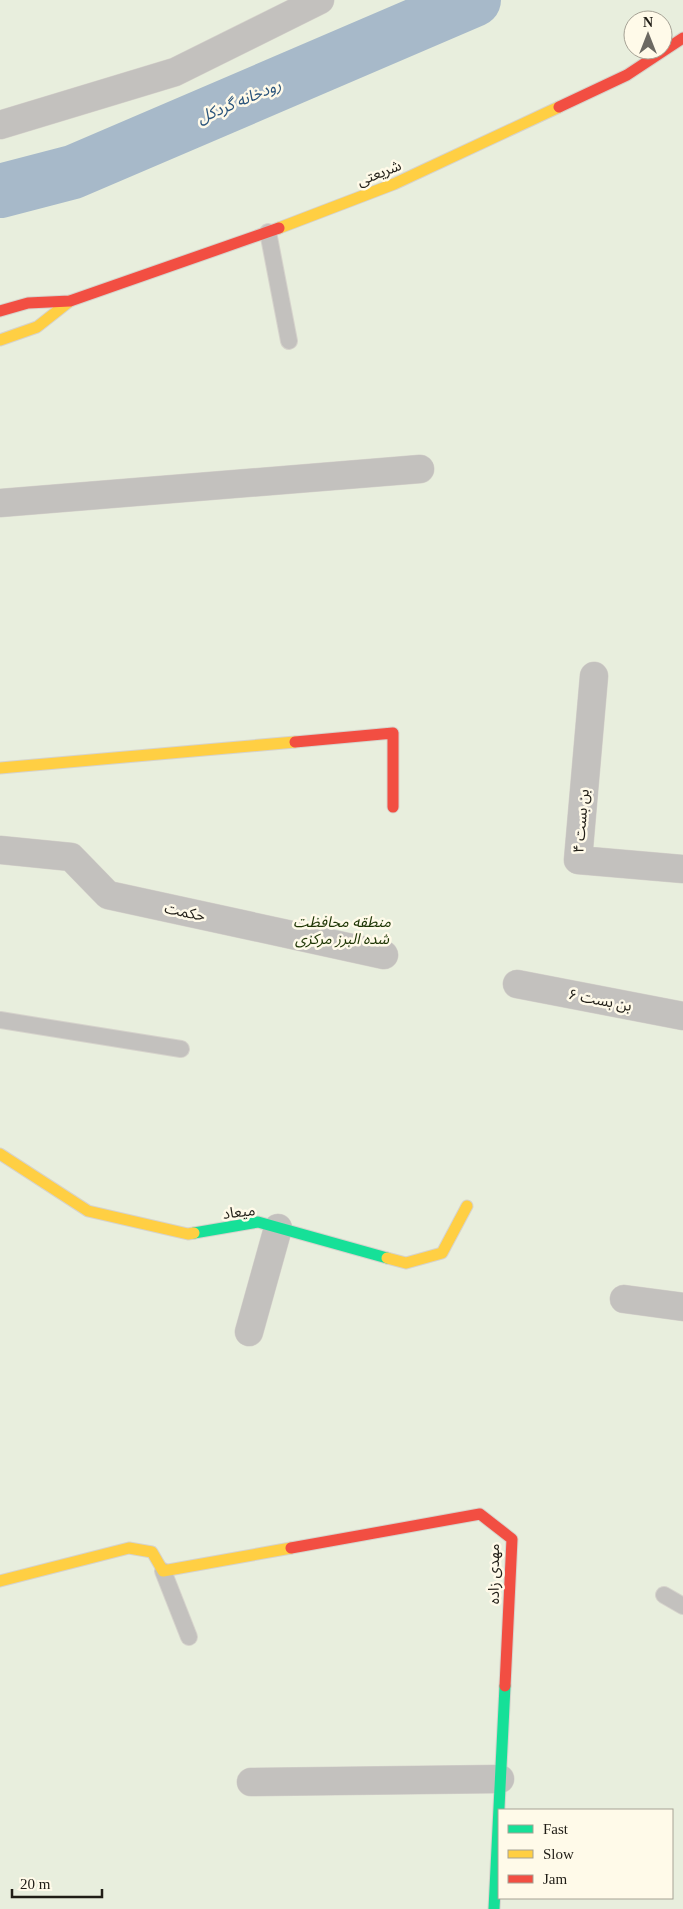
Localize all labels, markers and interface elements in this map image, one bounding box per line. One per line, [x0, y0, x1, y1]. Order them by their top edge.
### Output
north arrow [623, 10, 673, 60]
text: N [643, 15, 653, 30]
water label: رودخانه گردکل [195, 76, 284, 127]
street label: شریعتی [355, 157, 404, 190]
street label: بن بست ۴ [570, 788, 593, 854]
street label: حکمت [163, 900, 207, 924]
park label: منطقه محافظت شده البرز مرکزی [293, 914, 391, 948]
street label: بن بست ۶ [567, 986, 633, 1015]
street label: میعاد [222, 1202, 256, 1222]
street label: مهدی زاده [486, 1544, 503, 1604]
legend [498, 1809, 673, 1899]
text: Fast [543, 1821, 569, 1837]
text: Slow [543, 1846, 574, 1862]
scale bar [12, 1866, 102, 1898]
text: Jam [543, 1871, 567, 1887]
text: 20 m [20, 1876, 51, 1892]

